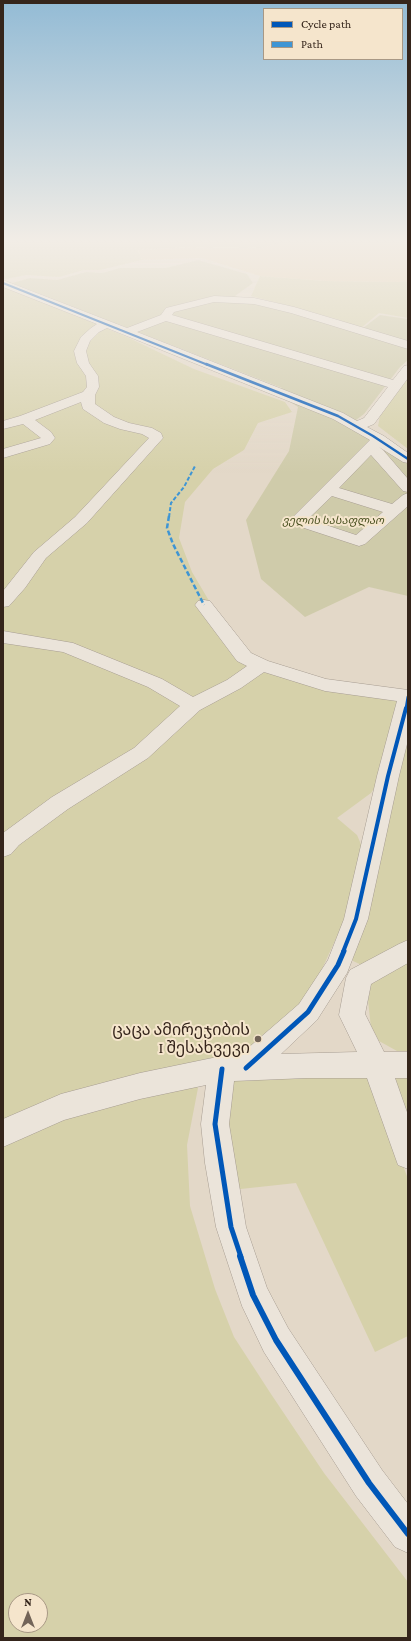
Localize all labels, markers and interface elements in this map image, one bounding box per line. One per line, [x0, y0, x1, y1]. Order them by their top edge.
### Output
legend [263, 8, 403, 60]
text: Cycle path [301, 17, 351, 31]
text: Path [301, 37, 323, 51]
park label: ველის სასაფლაო [282, 514, 384, 528]
place label: ცაცა ამირეჯიბის I შესახვევი [112, 1020, 250, 1058]
marker: ცაცა ამირეჯიბის I შესახვევი [253, 1034, 263, 1044]
north arrow [8, 1593, 48, 1633]
text: N [24, 1596, 32, 1608]

